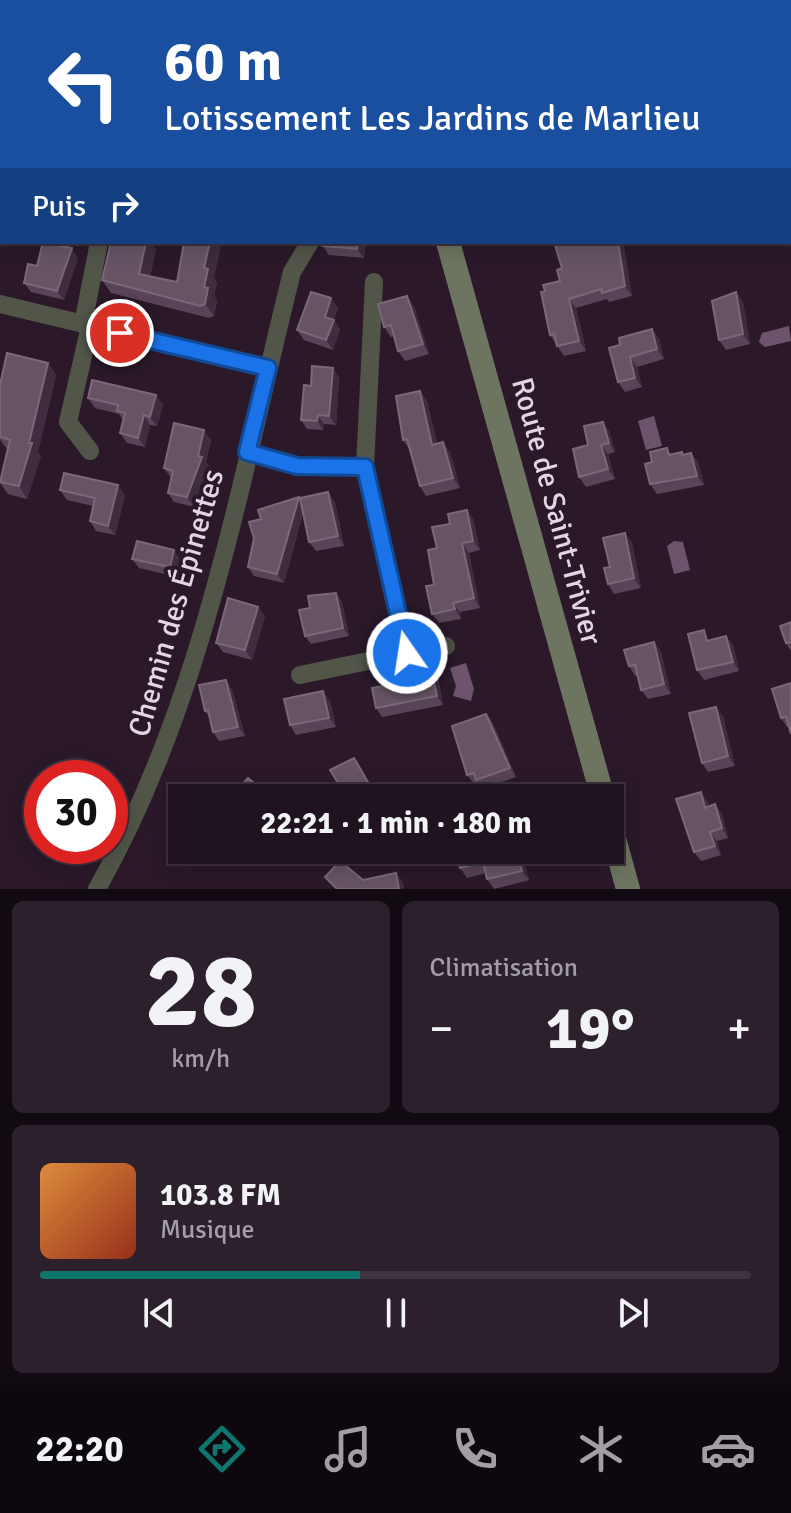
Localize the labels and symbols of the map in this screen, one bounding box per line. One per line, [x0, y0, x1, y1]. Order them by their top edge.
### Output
pin [86, 299, 154, 367]
street label: Route de Saint-Trivier [503, 374, 610, 649]
street label: Chemin des Épinettes [121, 465, 232, 741]
position arrow [365, 611, 449, 695]
speed limit sign: 30 [24, 760, 128, 864]

